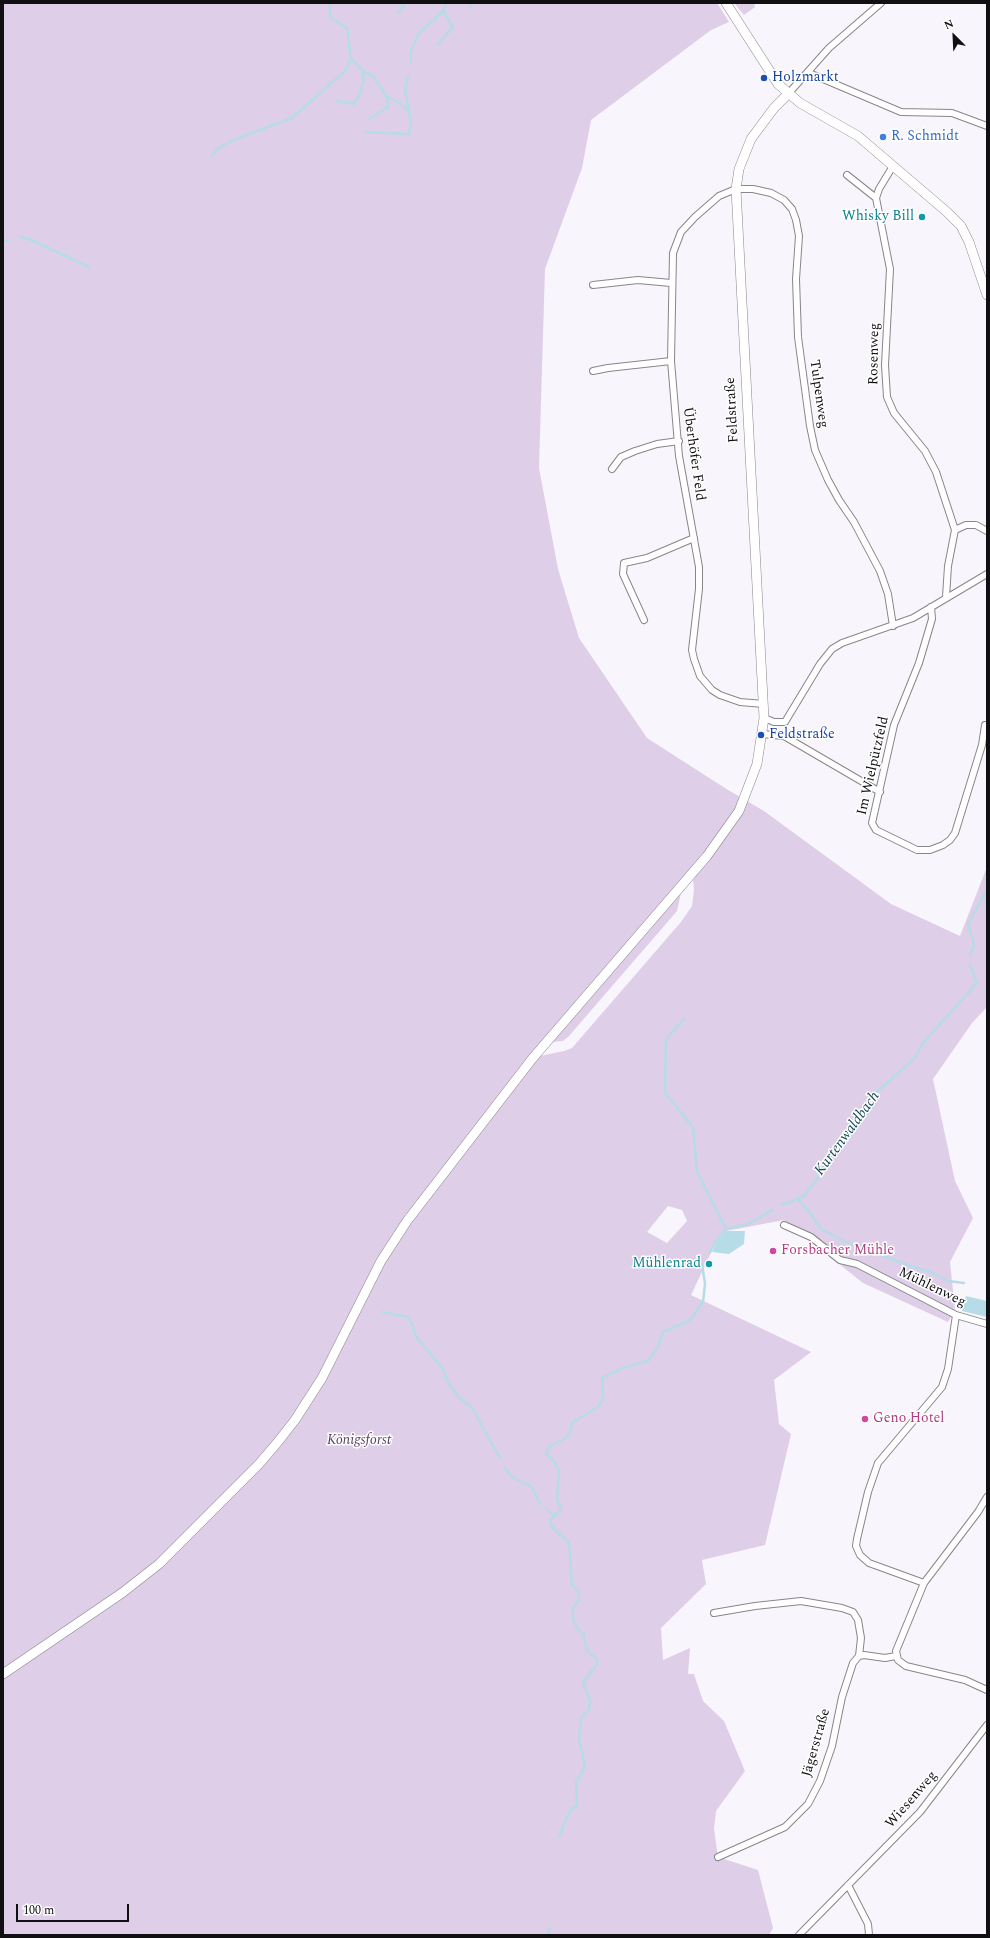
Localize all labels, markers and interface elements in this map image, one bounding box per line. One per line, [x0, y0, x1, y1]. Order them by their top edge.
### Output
text: N [941, 15, 956, 34]
north arrow [934, 16, 974, 56]
place label: Holzmarkt [772, 70, 839, 86]
marker: Holzmarkt [759, 73, 769, 83]
place label: R. Schmidt [891, 129, 959, 145]
marker: R. Schmidt [878, 132, 888, 142]
place label: Whisky Bill [842, 209, 914, 225]
marker: Whisky Bill [917, 212, 927, 222]
street label: Rosenweg [866, 323, 884, 385]
street label: Tulpenweg [805, 359, 831, 429]
street label: Feldstraße [723, 377, 743, 443]
street label: Überhöfer Feld [678, 406, 708, 502]
street label: Im Wielpützfeld [854, 715, 894, 817]
place label: Feldstraße [769, 727, 835, 743]
marker: Feldstraße [756, 730, 766, 740]
water label: Kurtenwaldbach [811, 1088, 885, 1180]
place label: Forsbacher Mühle [781, 1243, 894, 1259]
marker: Forsbacher Mühle [768, 1246, 778, 1256]
place label: Mühlenrad [632, 1256, 701, 1272]
marker: Mühlenrad [704, 1259, 714, 1269]
street label: Mühlenweg [895, 1264, 969, 1312]
place label: Geno Hotel [873, 1411, 944, 1427]
marker: Geno Hotel [860, 1414, 870, 1424]
park label: Königsforst [327, 1433, 391, 1449]
street label: Jägerstraße [799, 1707, 835, 1779]
street label: Wiesenweg [883, 1768, 941, 1832]
scale bar [18, 1896, 131, 1922]
text: 100 m [23, 1901, 54, 1920]

